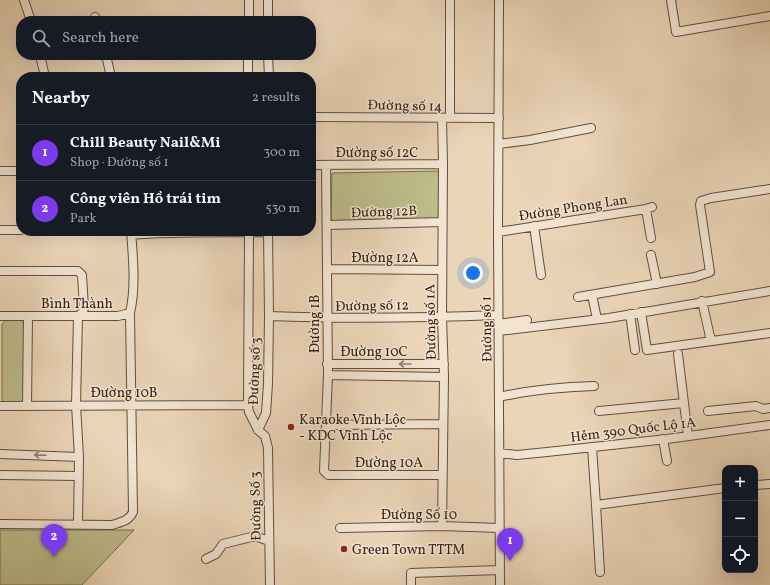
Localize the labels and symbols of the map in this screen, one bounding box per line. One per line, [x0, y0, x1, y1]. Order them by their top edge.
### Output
street label: Đường số 14 [368, 96, 442, 117]
street label: Đường số 12C [336, 144, 418, 163]
street label: Đường Phong Lan [517, 190, 629, 226]
street label: Đường 12B [351, 202, 417, 223]
street label: Đường 12A [351, 249, 419, 268]
your location [463, 263, 483, 283]
street label: Đường số 1A [421, 284, 442, 360]
street label: Bình Thành [41, 295, 113, 314]
street label: Đường 1B [306, 295, 325, 353]
street label: Đường số 12 [335, 296, 409, 317]
street label: Đường số 1 [477, 296, 498, 362]
street label: Đường số 3 [245, 337, 266, 405]
street label: Đường 10C [340, 343, 408, 362]
one-way arrow [399, 360, 412, 368]
street label: Đường 10B [90, 384, 158, 403]
place label: Karaoke Vĩnh Lộc - KDC Vĩnh Lộc [299, 411, 406, 446]
street label: Hẻm 390 Quốc Lộ 1A [569, 413, 697, 448]
marker: Karaoke Vĩnh Lộc - KDC Vĩnh Lộc [286, 422, 296, 432]
one-way arrow [34, 452, 47, 459]
street label: Đường 10A [355, 454, 423, 473]
street label: Đường Số 3 [246, 471, 267, 541]
street label: Đường Số 10 [381, 506, 457, 525]
pin: 2 [41, 524, 67, 557]
pin: 1 [497, 528, 523, 561]
place label: Green Town TTTM [352, 541, 465, 560]
marker: Green Town TTTM [339, 544, 349, 554]

